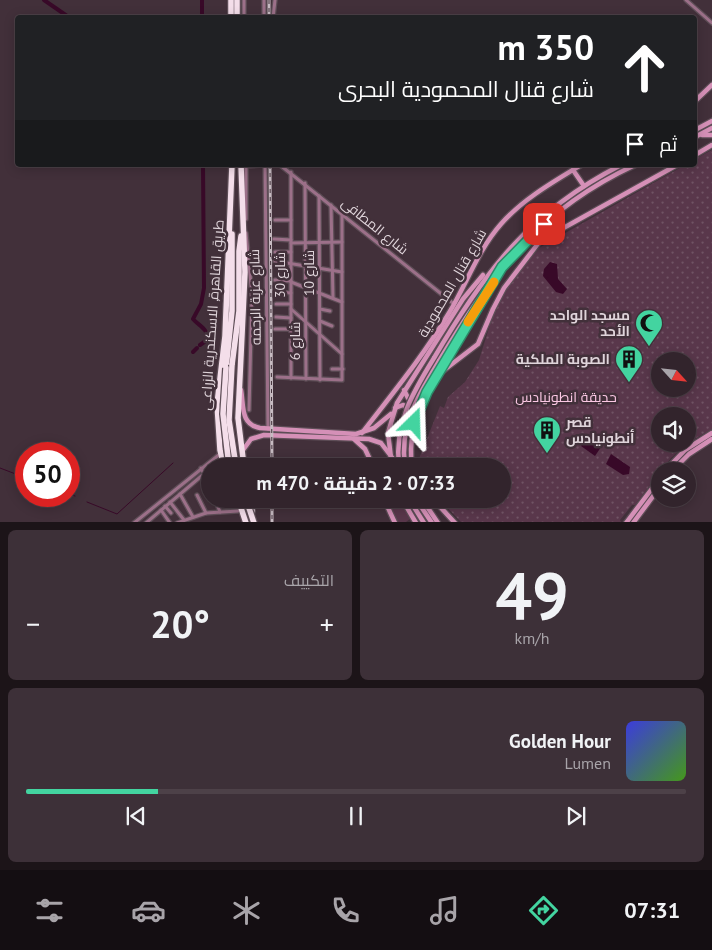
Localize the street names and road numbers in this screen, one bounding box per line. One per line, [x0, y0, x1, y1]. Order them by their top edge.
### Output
street label: شارع المطافى [338, 194, 412, 258]
street label: طريق القاهرة, الاسكندرية الزراعى [196, 219, 228, 411]
street label: شارع قنال المحمودية [414, 226, 490, 340]
street label: شارع عزبة الرحمه [245, 249, 265, 345]
street label: شارع 10 [300, 250, 318, 296]
street label: شارع 30 [271, 252, 289, 298]
street label: شارع 6 [286, 322, 304, 360]

